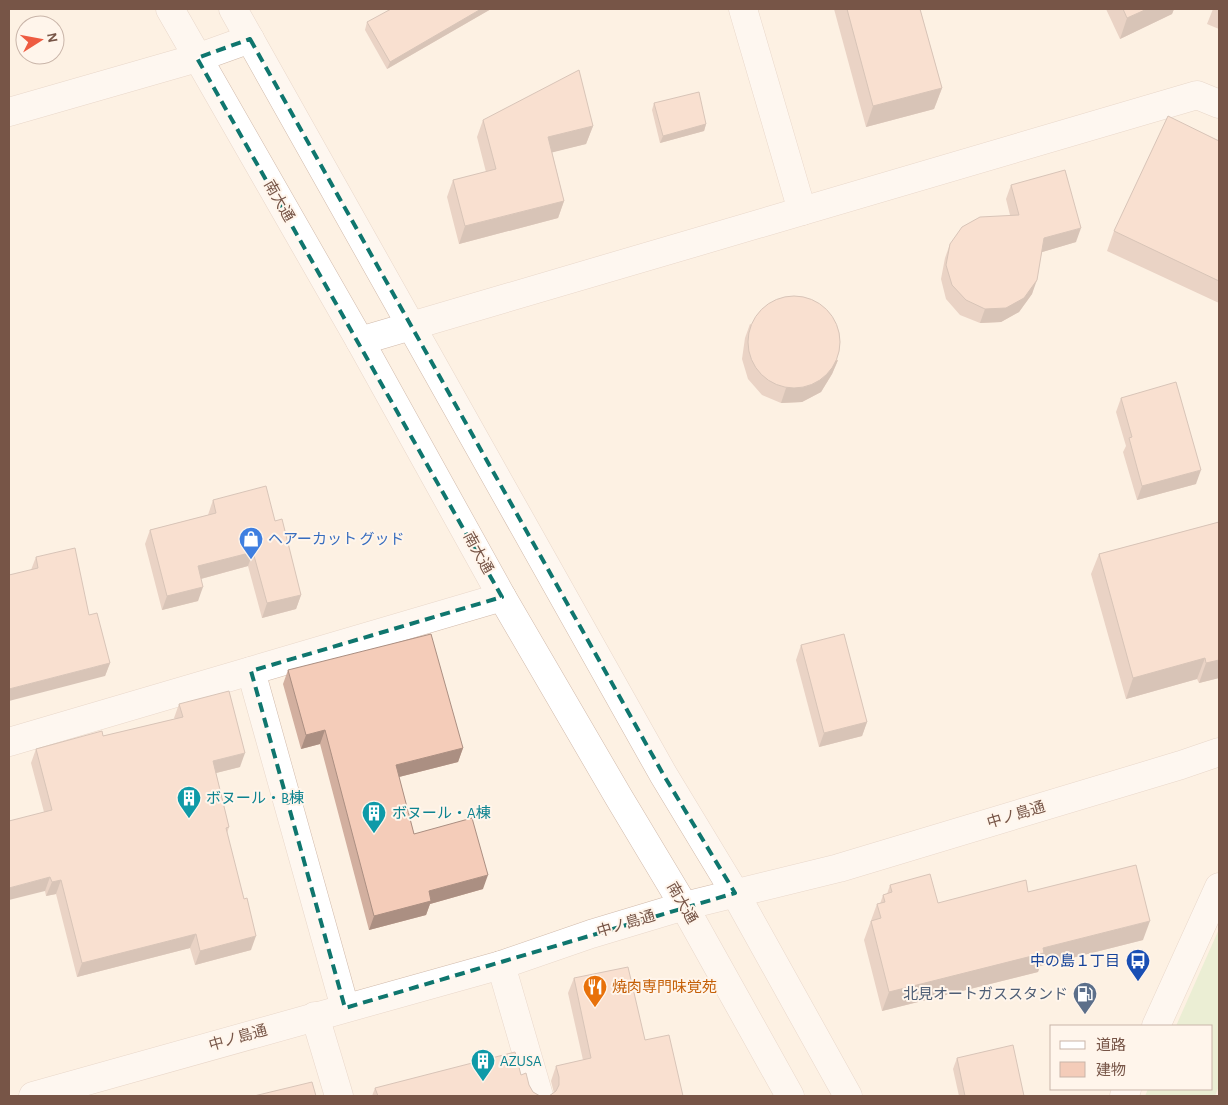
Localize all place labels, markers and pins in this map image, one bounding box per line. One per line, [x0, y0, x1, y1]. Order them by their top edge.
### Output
shop icon: ヘアーカット グッド [238, 526, 264, 560]
place label: ヘアーカット グッド [268, 531, 405, 547]
building icon: ボヌール・B棟 [176, 785, 202, 819]
place label: ボヌール・B棟 [206, 789, 304, 806]
building icon: ボヌール・A棟 [361, 800, 387, 834]
place label: ボヌール・A棟 [392, 804, 491, 821]
bus stop icon: 中の島１丁目 [1125, 948, 1151, 982]
place label: 中の島１丁目 [1030, 953, 1120, 969]
restaurant icon: 焼肉専門味覚苑 [582, 974, 608, 1008]
place label: 焼肉専門味覚苑 [612, 979, 717, 995]
fuel station icon: 北見オートガススタンド [1072, 981, 1098, 1015]
place label: 北見オートガススタンド [903, 985, 1068, 1002]
building icon: AZUSA [470, 1048, 496, 1082]
place label: AZUSA [500, 1054, 542, 1069]

